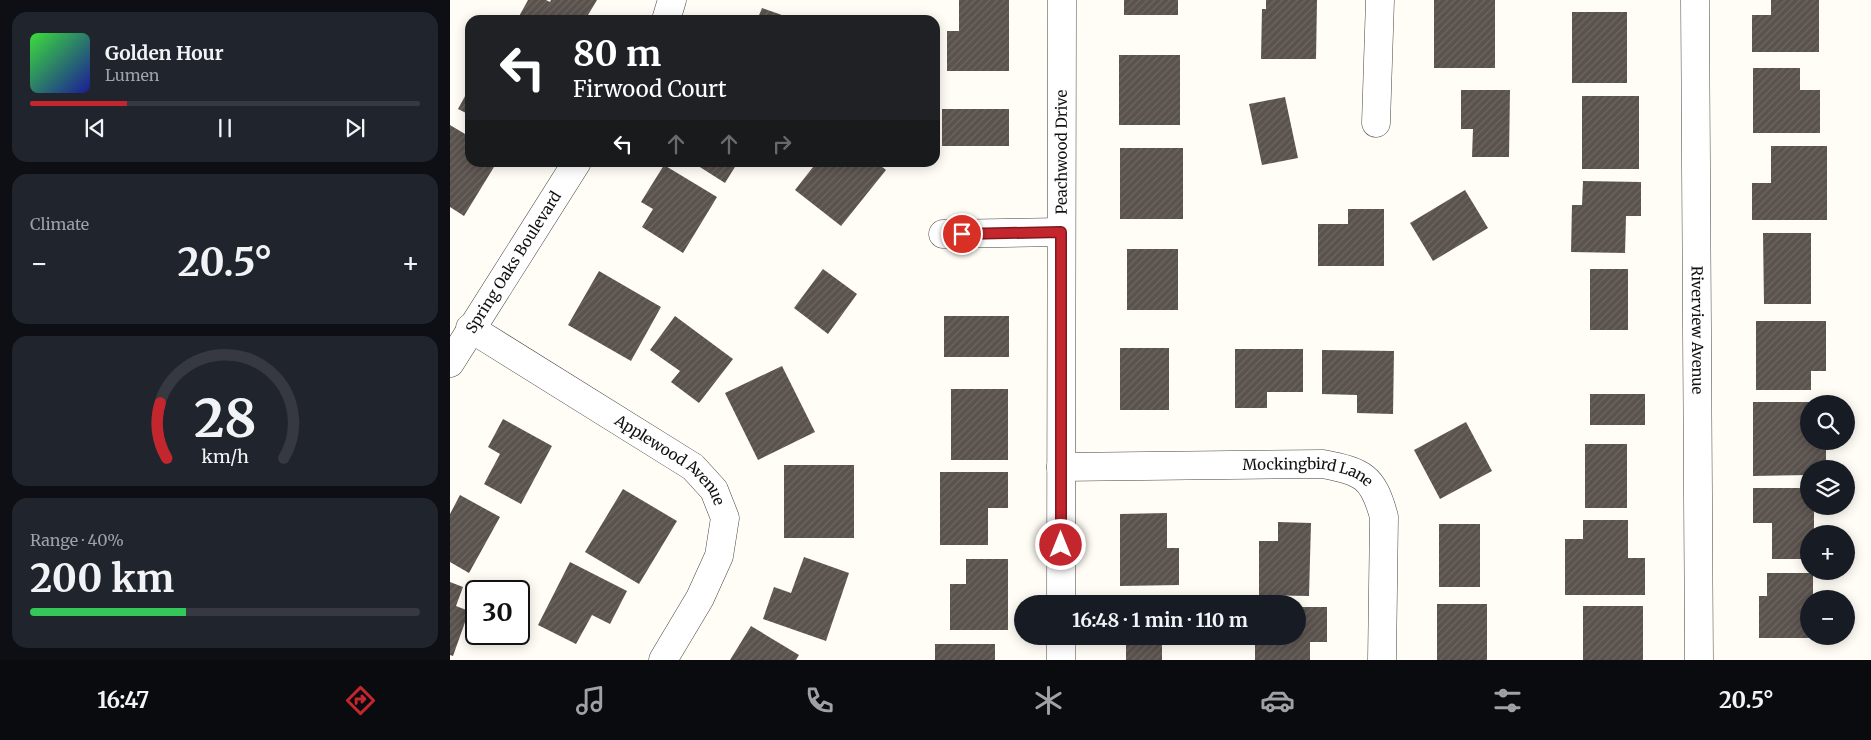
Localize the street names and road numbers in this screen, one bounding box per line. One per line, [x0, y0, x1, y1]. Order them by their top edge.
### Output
street label: Peachwood Drive [1052, 89, 1071, 214]
street label: Spring Oaks Boulevard [461, 188, 565, 337]
street label: Riverview Avenue [1688, 266, 1707, 395]
street label: Applewood Avenue [611, 410, 729, 508]
street label: Mockingbird Lane [1242, 454, 1378, 490]

